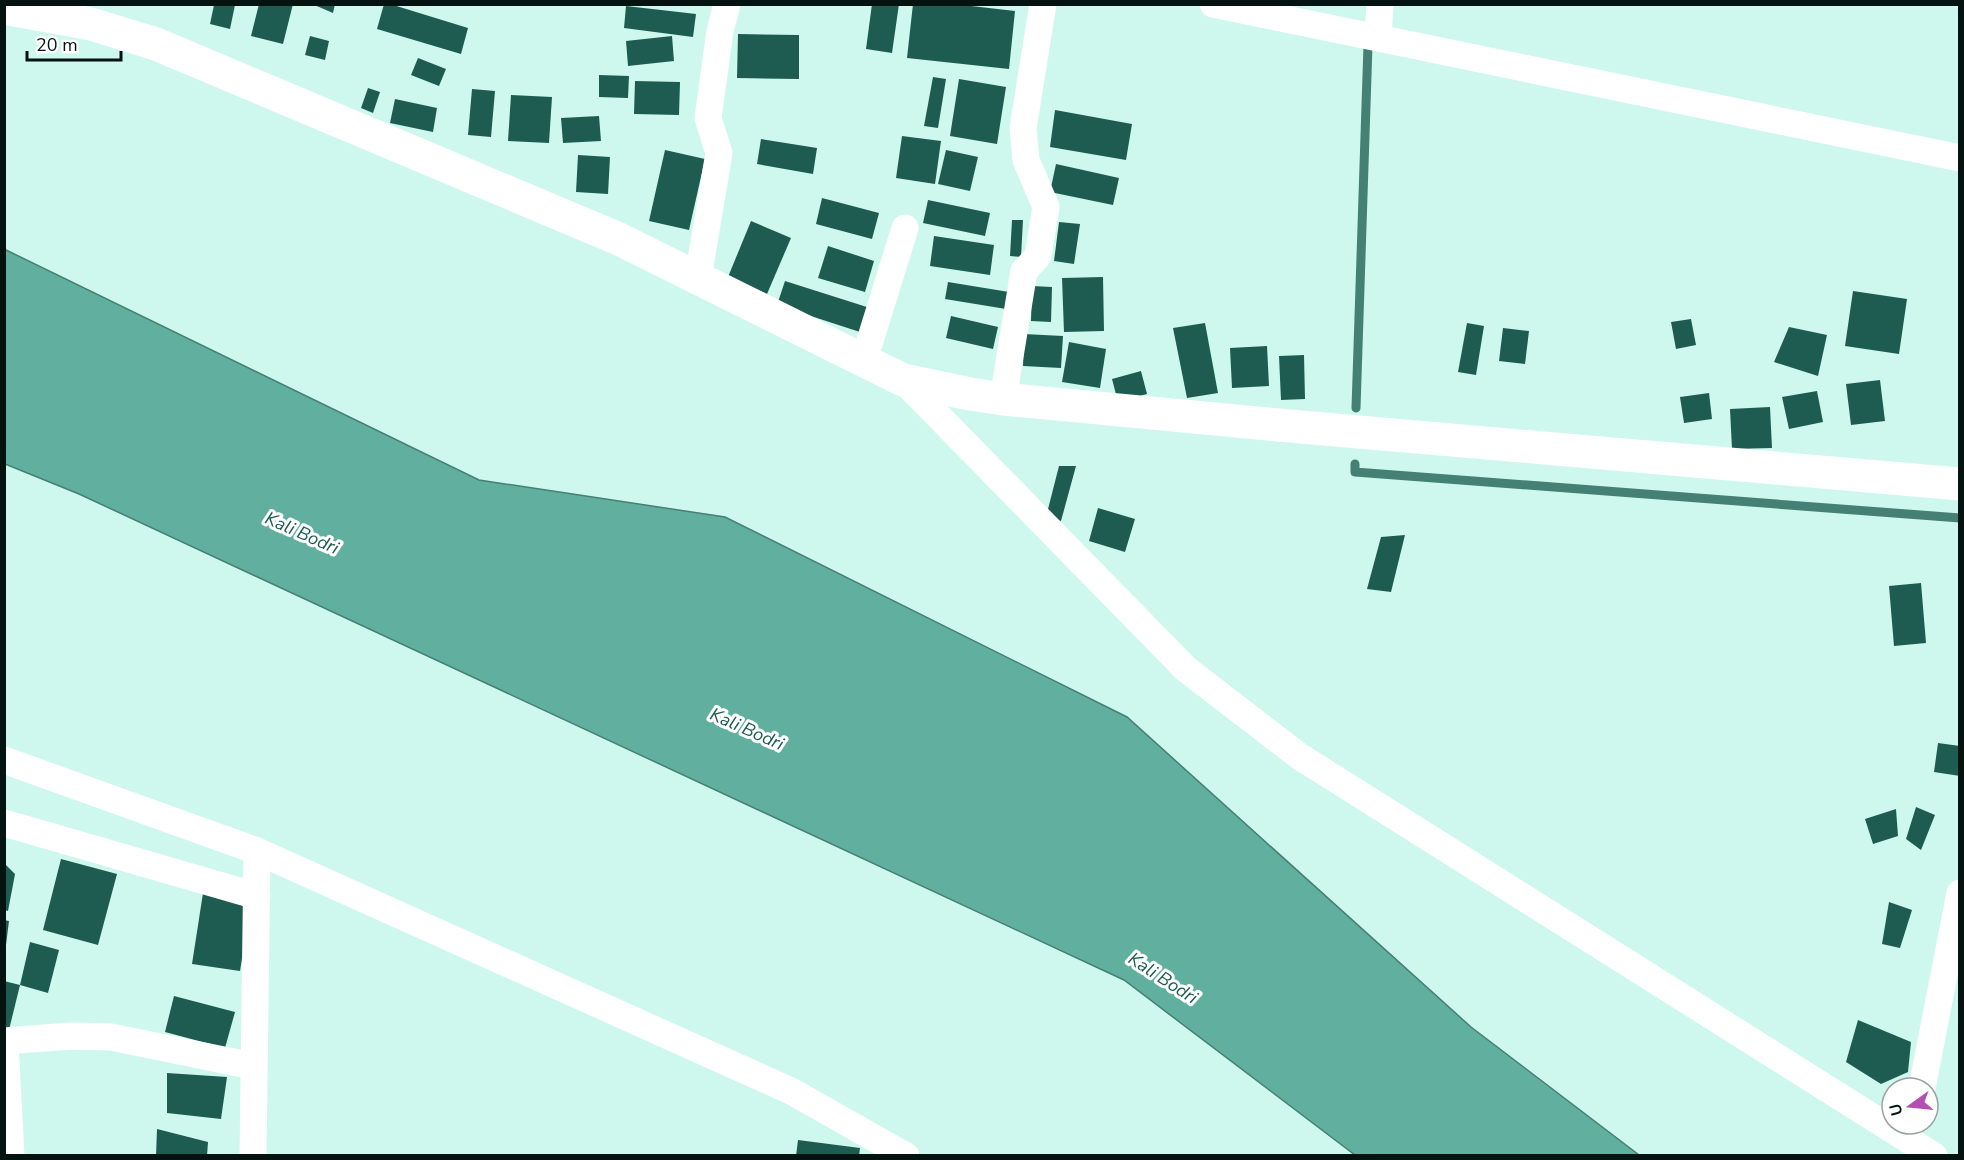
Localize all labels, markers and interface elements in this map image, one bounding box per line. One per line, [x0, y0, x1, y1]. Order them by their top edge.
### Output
scale bar [27, 24, 122, 62]
text: 20 m [36, 33, 78, 57]
water label: Kali Bodri [261, 506, 343, 560]
water label: Kali Bodri [706, 702, 788, 756]
water label: Kali Bodri [1124, 947, 1203, 1010]
north arrow [1880, 1076, 1940, 1136]
text: U [1884, 1101, 1909, 1118]

